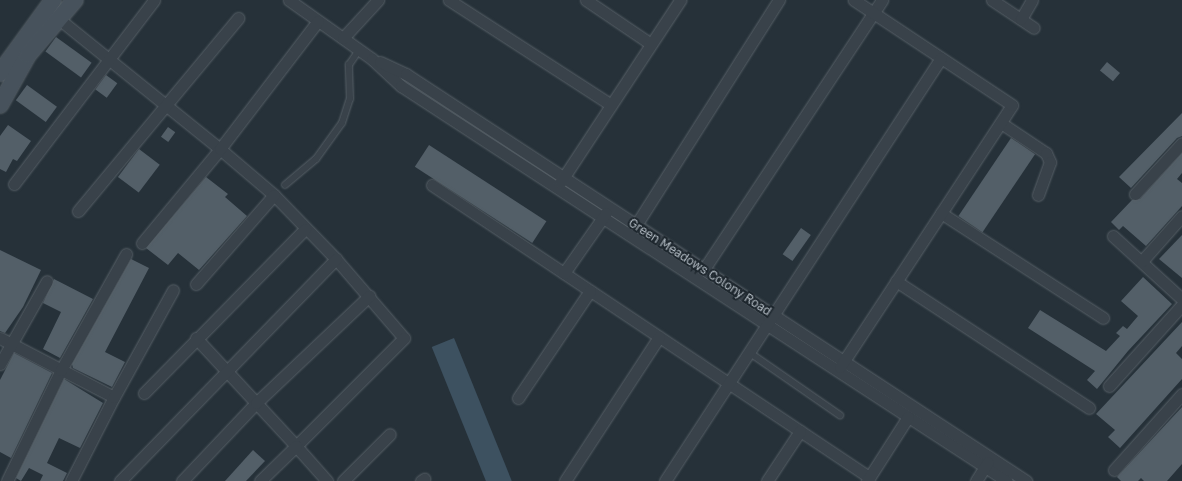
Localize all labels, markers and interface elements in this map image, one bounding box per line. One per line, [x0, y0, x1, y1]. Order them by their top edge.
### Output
street label: Green Meadows Colony Road [626, 215, 774, 319]

